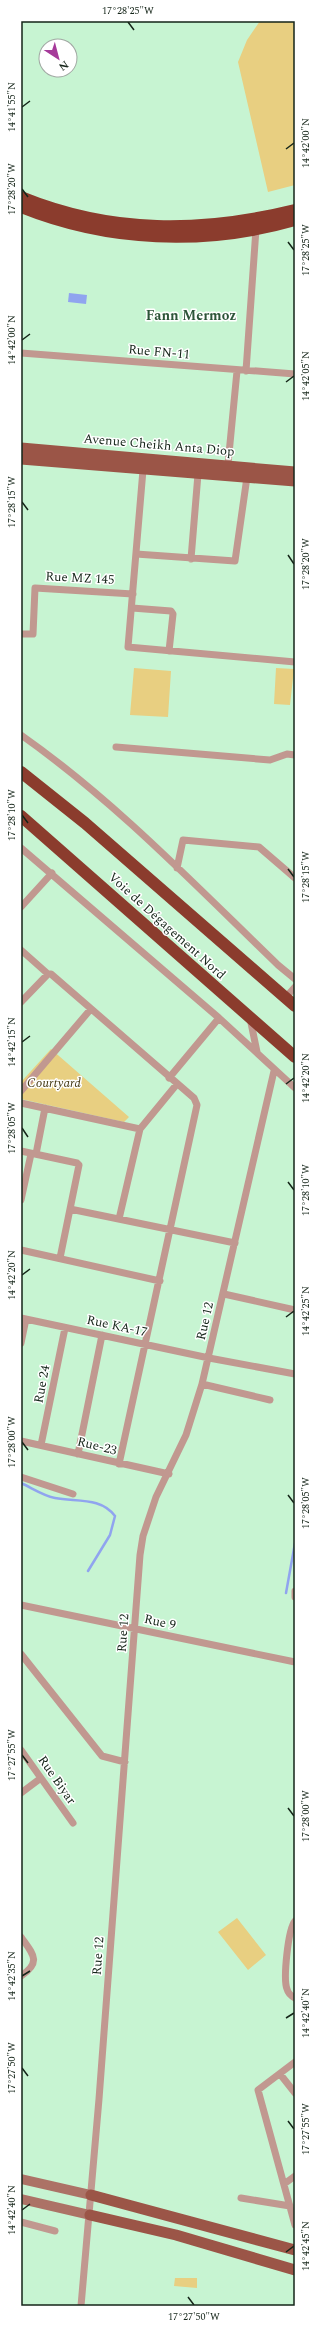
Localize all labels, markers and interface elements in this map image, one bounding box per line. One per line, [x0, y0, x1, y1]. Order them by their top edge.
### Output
text: 17°28'25"W [102, 3, 154, 19]
north arrow [38, 38, 78, 78]
text: N [55, 56, 72, 75]
text: 14°41'55"N [4, 82, 20, 132]
text: 14°42'00"N [298, 118, 314, 168]
text: 17°28'20"W [4, 163, 20, 215]
text: 17°28'25"W [298, 224, 314, 276]
district label: Fann Mermoz [146, 305, 236, 326]
text: 14°42'00"N [4, 315, 20, 365]
street label: Rue FN-11 [127, 339, 191, 365]
text: 14°42'05"N [298, 351, 314, 401]
street label: Avenue Cheikh Anta Diop [83, 428, 235, 462]
text: 17°28'15"W [4, 476, 20, 528]
text: 17°28'20"W [298, 538, 314, 590]
street label: Rue MZ 145 [45, 566, 115, 590]
text: 17°28'10"W [4, 789, 20, 841]
text: 17°28'15"W [298, 851, 314, 903]
street label: Voie de Dégagement Nord [104, 868, 230, 984]
text: 14°42'15"N [4, 1017, 20, 1067]
text: 14°42'20"N [298, 1053, 314, 1103]
park label: Courtyard [27, 1073, 81, 1093]
text: 17°28'05"W [4, 1102, 20, 1154]
text: 17°28'10"W [298, 1164, 314, 1216]
text: 14°42'20"N [4, 1250, 20, 1300]
text: 14°42'25"N [298, 1286, 314, 1336]
street label: Rue 12 [191, 1300, 219, 1342]
street label: Rue KA-17 [85, 1310, 149, 1342]
street label: Rue 24 [29, 1363, 56, 1405]
text: 17°28'00"W [4, 1416, 20, 1468]
street label: Rue-23 [75, 1431, 119, 1461]
text: 17°28'05"W [298, 1477, 314, 1529]
street label: Rue 9 [142, 1609, 178, 1635]
street label: Rue 12 [112, 1613, 134, 1653]
text: 17°27'55"W [4, 1729, 20, 1781]
street label: Rue Biyar [33, 1751, 81, 1809]
text: 17°28'00"W [298, 1790, 314, 1842]
street label: Rue 12 [87, 1936, 109, 1976]
text: 14°42'35"N [4, 1951, 20, 2001]
text: 14°42'40"N [298, 1988, 314, 2038]
text: 17°27'50"W [4, 2042, 20, 2094]
text: 17°27'55"W [298, 2103, 314, 2155]
text: 14°42'40"N [4, 2185, 20, 2235]
text: 14°42'45"N [298, 2221, 314, 2271]
text: 17°27'50"W [168, 2309, 220, 2325]

